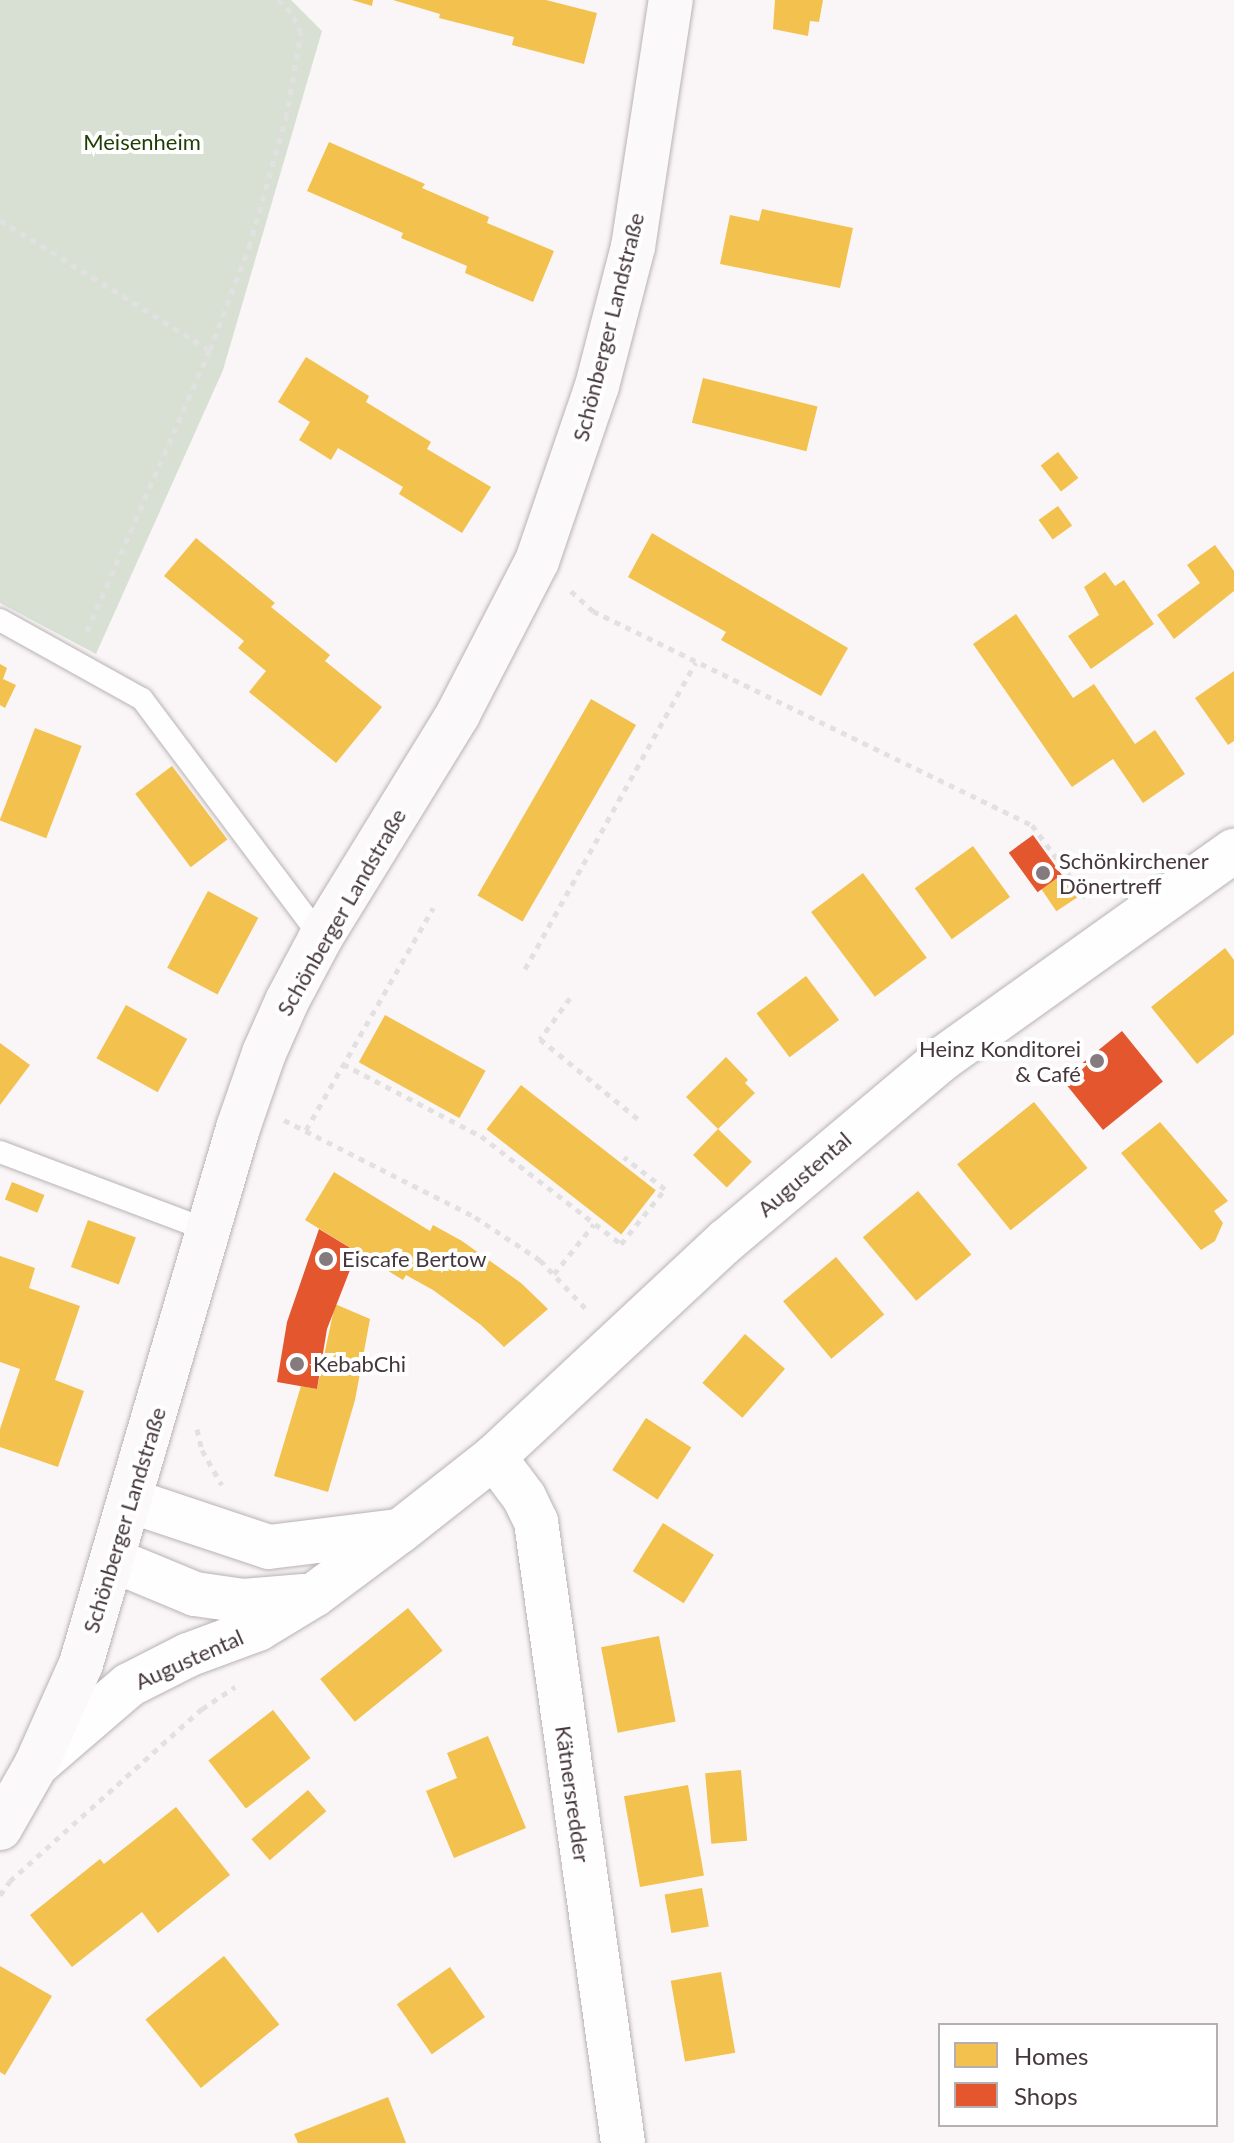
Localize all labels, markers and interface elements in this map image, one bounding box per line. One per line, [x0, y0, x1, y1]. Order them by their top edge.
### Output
park label: Meisenheim [83, 129, 201, 155]
street label: Schönberger Landstraße [567, 210, 649, 444]
street label: Schönberger Landstraße [271, 804, 411, 1020]
place label: Schönkirchener Dönertreff [1059, 847, 1209, 898]
marker: Schönkirchener Dönertreff [1034, 864, 1052, 882]
place label: Heinz Konditorei & Café [919, 1035, 1081, 1086]
marker: Heinz Konditorei & Café [1088, 1052, 1106, 1070]
street label: Augustental [752, 1126, 856, 1222]
place label: Eiscafe Bertow [342, 1246, 486, 1272]
marker: Eiscafe Bertow [317, 1250, 335, 1268]
place label: KebabChi [313, 1351, 406, 1377]
marker: KebabChi [288, 1355, 306, 1373]
street label: Schönberger Landstraße [77, 1404, 171, 1636]
street label: Augustental [131, 1623, 247, 1695]
street label: Kätnersredder [550, 1724, 596, 1864]
legend [938, 2023, 1218, 2127]
text: Homes [1014, 2041, 1088, 2070]
text: Shops [1014, 2081, 1078, 2110]

